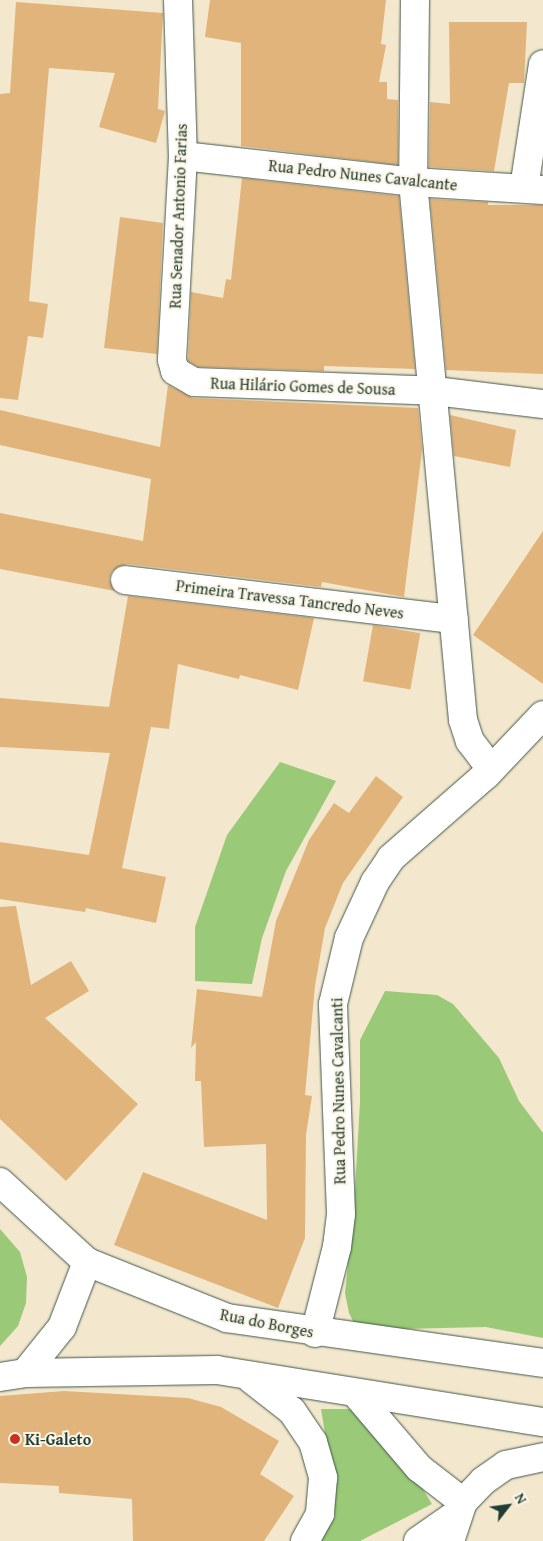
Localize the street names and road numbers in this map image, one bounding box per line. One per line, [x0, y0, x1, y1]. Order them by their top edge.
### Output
street label: Rua Senador Antonio Farias [165, 123, 191, 309]
street label: Rua Pedro Nunes Cavalcante [268, 156, 458, 194]
street label: Rua Hilário Gomes de Sousa [210, 373, 396, 399]
street label: Primeira Travessa Tancredo Neves [175, 575, 405, 623]
street label: Rua Pedro Nunes Cavalcanti [327, 998, 349, 1184]
street label: Rua do Borges [219, 1305, 315, 1341]

